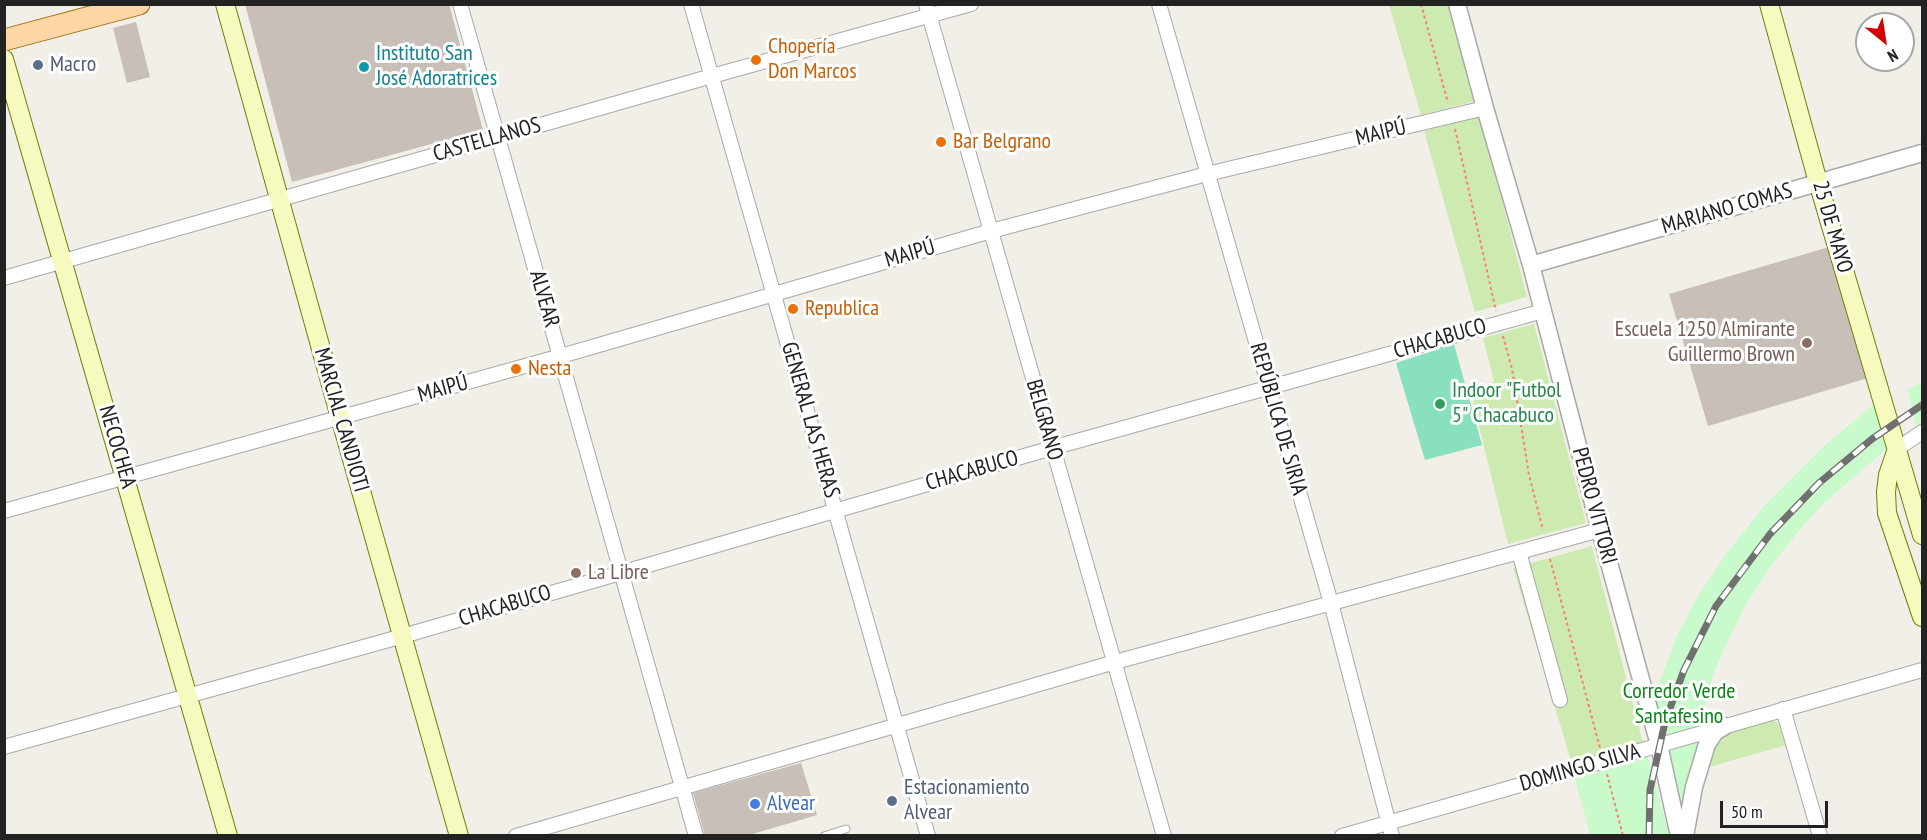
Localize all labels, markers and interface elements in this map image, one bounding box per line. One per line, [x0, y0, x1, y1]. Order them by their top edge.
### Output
north arrow [1855, 12, 1915, 72]
place label: Chopería Don Marcos [768, 34, 857, 86]
place label: Instituto San José Adoratrices [376, 41, 497, 92]
text: N [1884, 45, 1902, 67]
place label: Macro [50, 52, 96, 78]
marker: Chopería Don Marcos [749, 53, 763, 67]
marker: Macro [31, 58, 45, 72]
marker: Instituto San José Adoratrices [357, 60, 371, 74]
street label: CASTELLANOS [430, 112, 544, 168]
street label: MAIPÚ [1353, 114, 1409, 152]
place label: Bar Belgrano [953, 129, 1051, 155]
marker: Bar Belgrano [934, 135, 948, 149]
street label: MARIANO COMAS [1659, 178, 1795, 240]
street label: 25 DE MAYO [1806, 178, 1858, 276]
street label: MAIPÚ [882, 234, 938, 274]
street label: ALVEAR [523, 267, 565, 331]
place label: Republica [805, 296, 879, 322]
marker: Republica [786, 302, 800, 316]
street label: CHACABUCO [1391, 313, 1489, 365]
place label: Escuela 1250 Almirante Guillermo Brown [1615, 317, 1795, 368]
marker: Escuela 1250 Almirante Guillermo Brown [1800, 336, 1814, 350]
street label: GENERAL LAS HERAS [775, 339, 845, 501]
street label: REPÚBLICA DE SIRIA [1244, 340, 1312, 498]
street label: MARCIAL CANDIOTI [308, 345, 374, 495]
place label: Nesta [528, 356, 571, 382]
marker: Nesta [509, 362, 523, 376]
street label: MAIPÚ [415, 370, 471, 408]
street label: BELGRANO [1020, 377, 1068, 463]
place label: Indoor "Futbol 5" Chacabuco [1452, 378, 1561, 430]
marker: Indoor "Futbol 5" Chacabuco [1433, 397, 1447, 411]
street label: NECOCHEA [93, 403, 141, 491]
street label: CHACABUCO [923, 445, 1021, 497]
street label: PEDRO VITTORI [1566, 445, 1622, 567]
place label: La Libre [588, 560, 649, 586]
marker: La Libre [569, 566, 583, 580]
street label: CHACABUCO [456, 579, 554, 633]
park label: Corredor Verde Santafesino [1623, 679, 1735, 730]
street label: DOMINGO SILVA [1517, 738, 1643, 798]
place label: Estacionamiento Alvear [904, 775, 1030, 826]
scale bar [1723, 789, 1831, 827]
place label: Alvear [767, 791, 815, 817]
marker: Estacionamiento Alvear [885, 794, 899, 808]
marker: Alvear [748, 797, 762, 811]
text: 50 m [1731, 800, 1763, 823]

